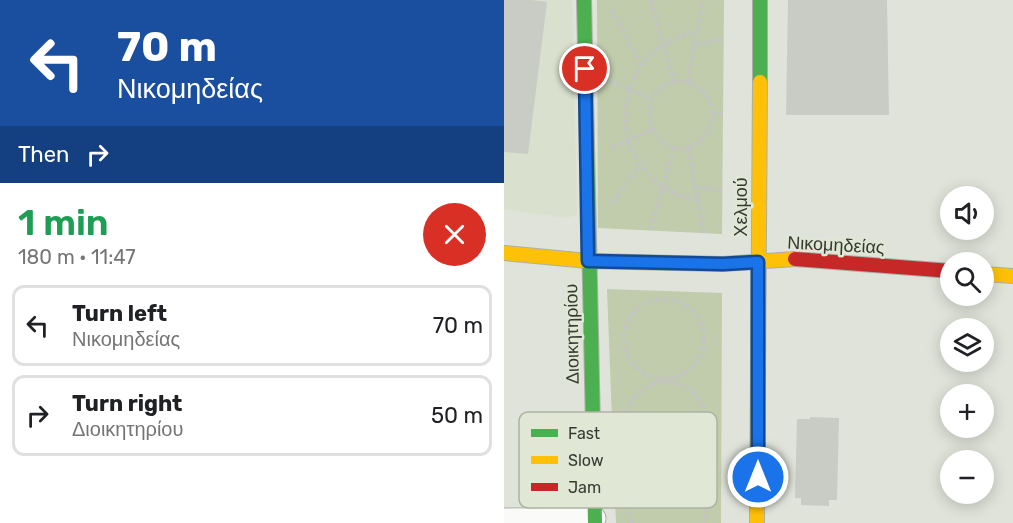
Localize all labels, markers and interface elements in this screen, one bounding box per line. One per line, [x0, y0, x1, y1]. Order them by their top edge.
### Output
text: 70 m [117, 22, 217, 72]
icon: left [18, 24, 96, 102]
pin [559, 43, 610, 94]
icon: arrive [568, 52, 601, 85]
text: Νικομηδείας [117, 73, 263, 105]
icon: right [81, 138, 114, 171]
text: Then [18, 141, 69, 168]
street label: Χελμού [730, 177, 752, 237]
map controls [940, 186, 994, 504]
button: sound [940, 186, 994, 240]
text: 1 min [18, 201, 109, 244]
button: close [423, 203, 486, 266]
street label: Νικομηδείας [787, 231, 885, 259]
text: 180 m · 11:47 [18, 245, 136, 269]
button: search [940, 252, 994, 306]
street label: Διοικητηρίου [560, 284, 584, 384]
text: Turn left [72, 300, 167, 327]
icon: left [21, 309, 54, 342]
text: 70 m [433, 312, 483, 339]
button: layers [940, 318, 994, 372]
text: Νικομηδείας [72, 327, 180, 351]
button: + [940, 384, 994, 438]
text: Turn right [72, 390, 182, 417]
icon: right [21, 399, 54, 432]
text: 50 m [431, 402, 483, 429]
legend [519, 412, 717, 508]
text: Διοικητηρίου [72, 417, 183, 441]
text: Fast [568, 424, 600, 443]
position arrow [726, 445, 790, 509]
button: − [940, 450, 994, 504]
text: Slow [568, 451, 604, 470]
text: Jam [568, 478, 601, 497]

